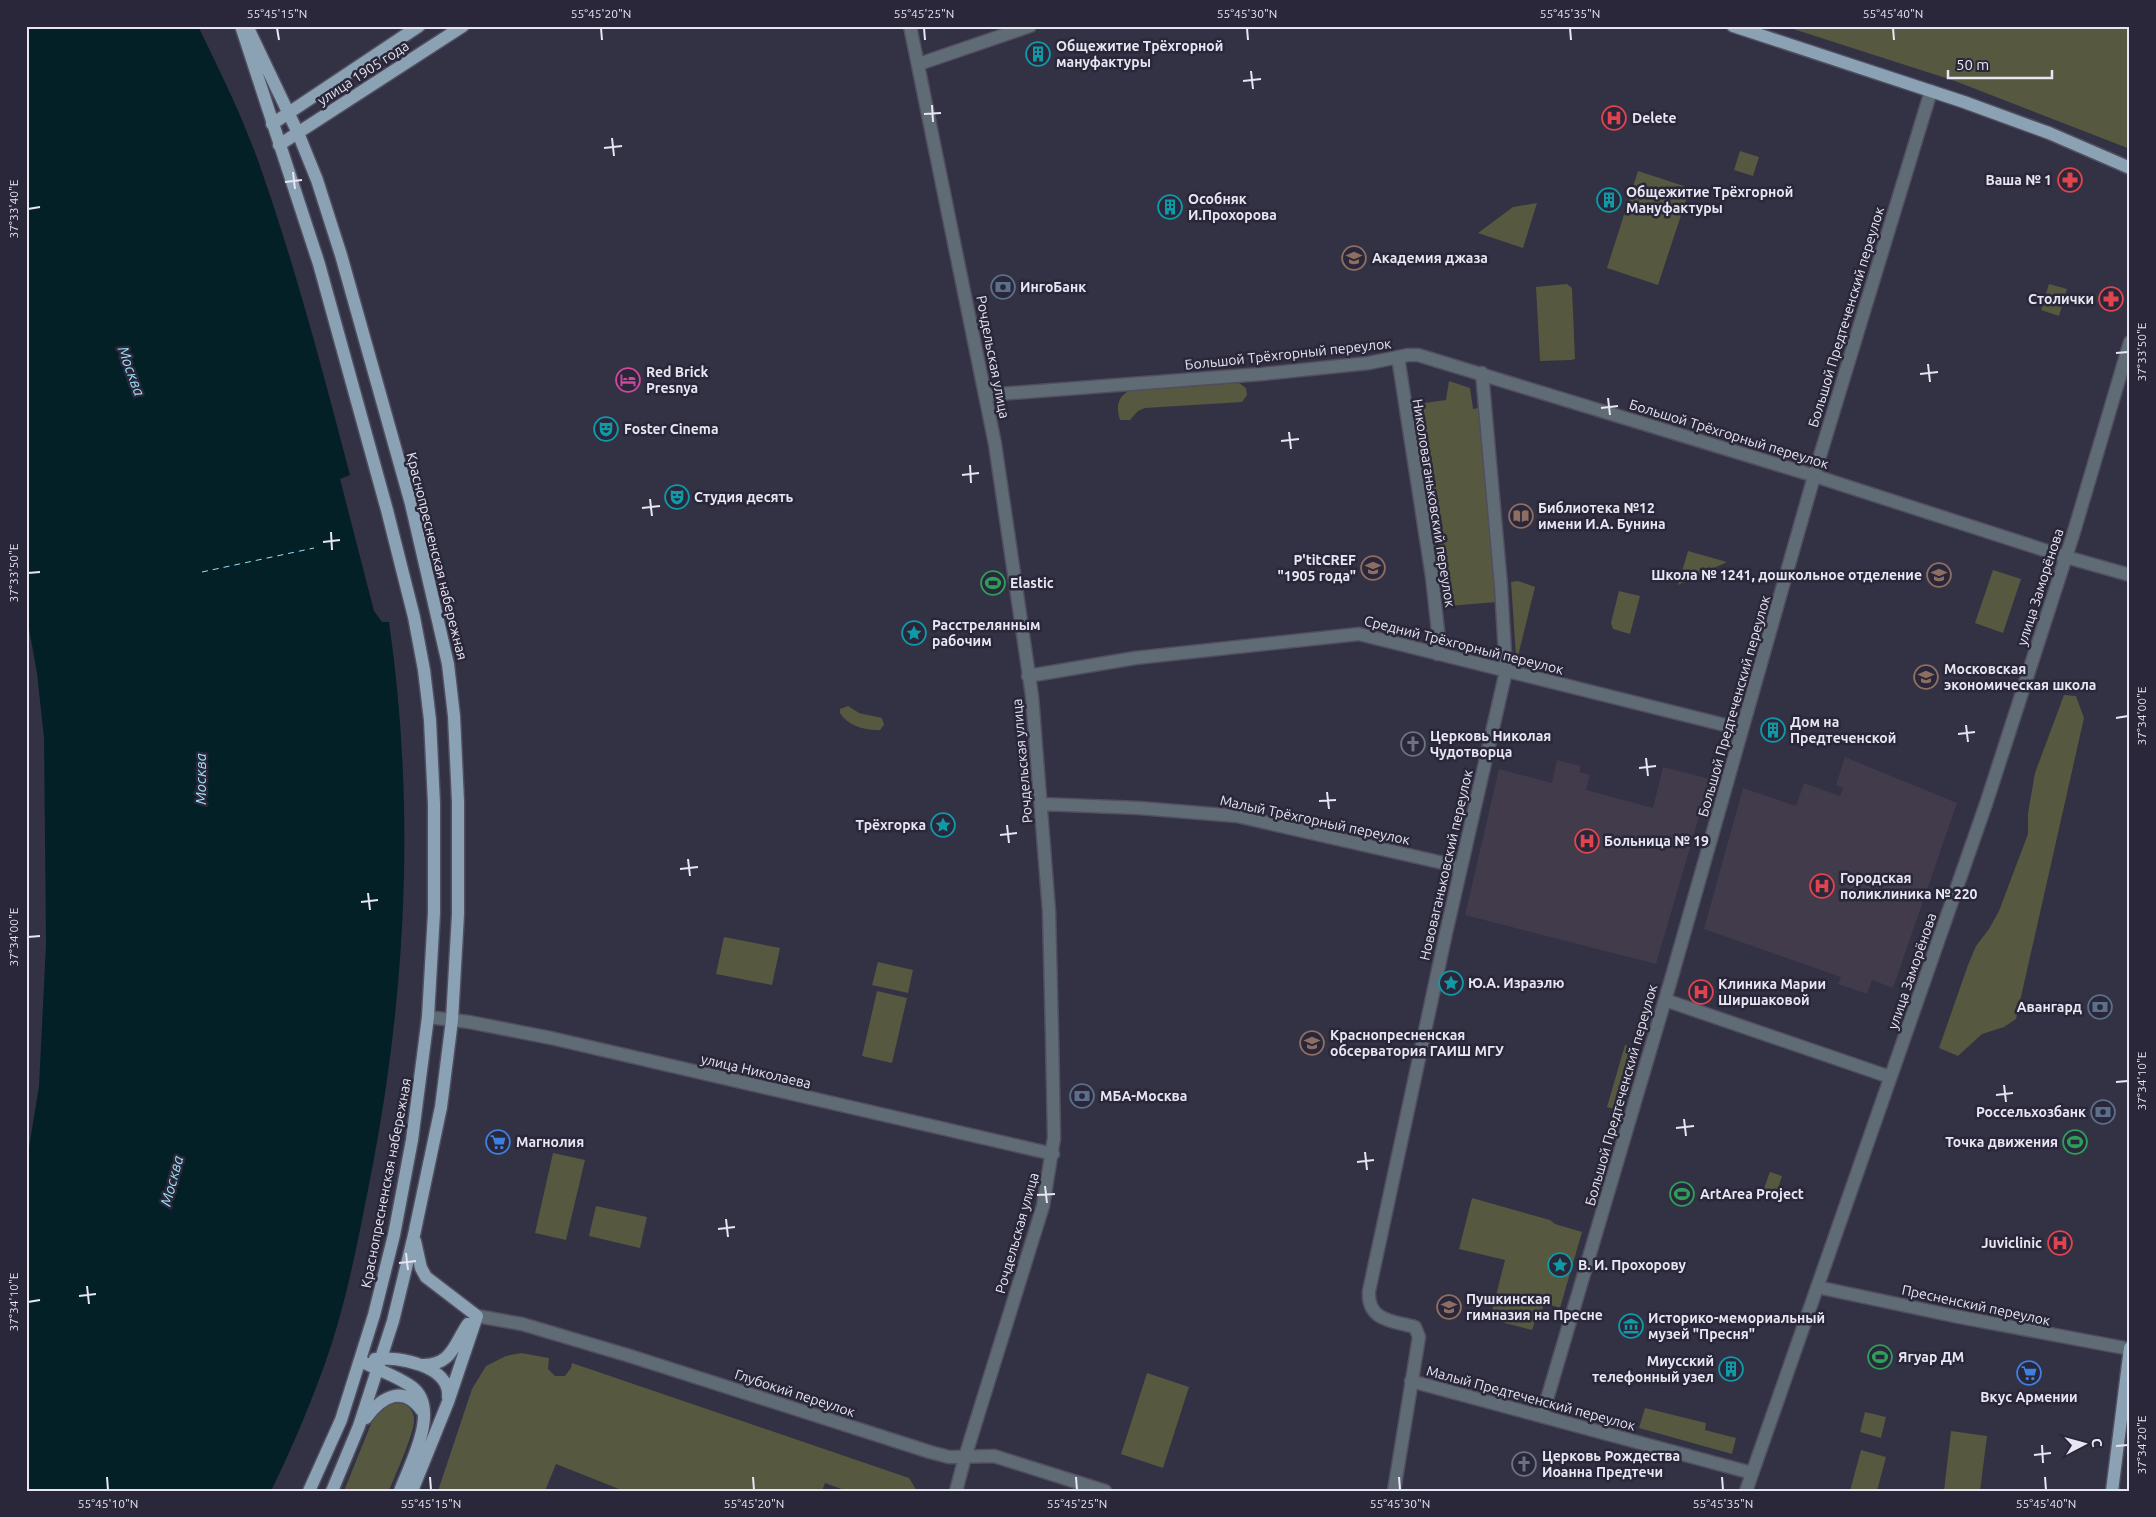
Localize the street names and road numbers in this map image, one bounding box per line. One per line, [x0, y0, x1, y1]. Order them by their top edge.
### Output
street label: улица 1905 года [314, 38, 412, 108]
street label: Большой Предтеченский переулок [1805, 205, 1887, 429]
street label: Рочдельская улица [973, 294, 1013, 420]
street label: Большой Трёхгорный переулок [1184, 335, 1392, 373]
street label: Большой Трёхгорный переулок [1627, 396, 1831, 472]
street label: Николоваганьковский переулок [1410, 398, 1458, 608]
street label: Краснопресненская набережная [403, 451, 471, 661]
street label: улица Заморёнова [2014, 526, 2066, 648]
street label: Большой Предтеченский переулок [1695, 593, 1773, 819]
street label: Средний Трёхгорный переулок [1363, 612, 1565, 678]
street label: Рочдельская улица [1009, 698, 1035, 824]
street label: Нововаганьковский переулок [1416, 768, 1476, 962]
street label: Малый Трёхгорный переулок [1219, 792, 1411, 848]
street label: улица Заморёнова [1885, 911, 1939, 1031]
street label: Большой Предтеченский переулок [1582, 982, 1660, 1208]
street label: улица Николаева [699, 1051, 813, 1091]
street label: Краснопресненская набережная [358, 1077, 414, 1289]
street label: Рочдельская улица [992, 1171, 1042, 1295]
street label: Пресненский переулок [1900, 1281, 2052, 1329]
street label: Малый Предтеченский переулок [1425, 1362, 1637, 1434]
street label: Глубокий переулок [733, 1366, 857, 1420]

